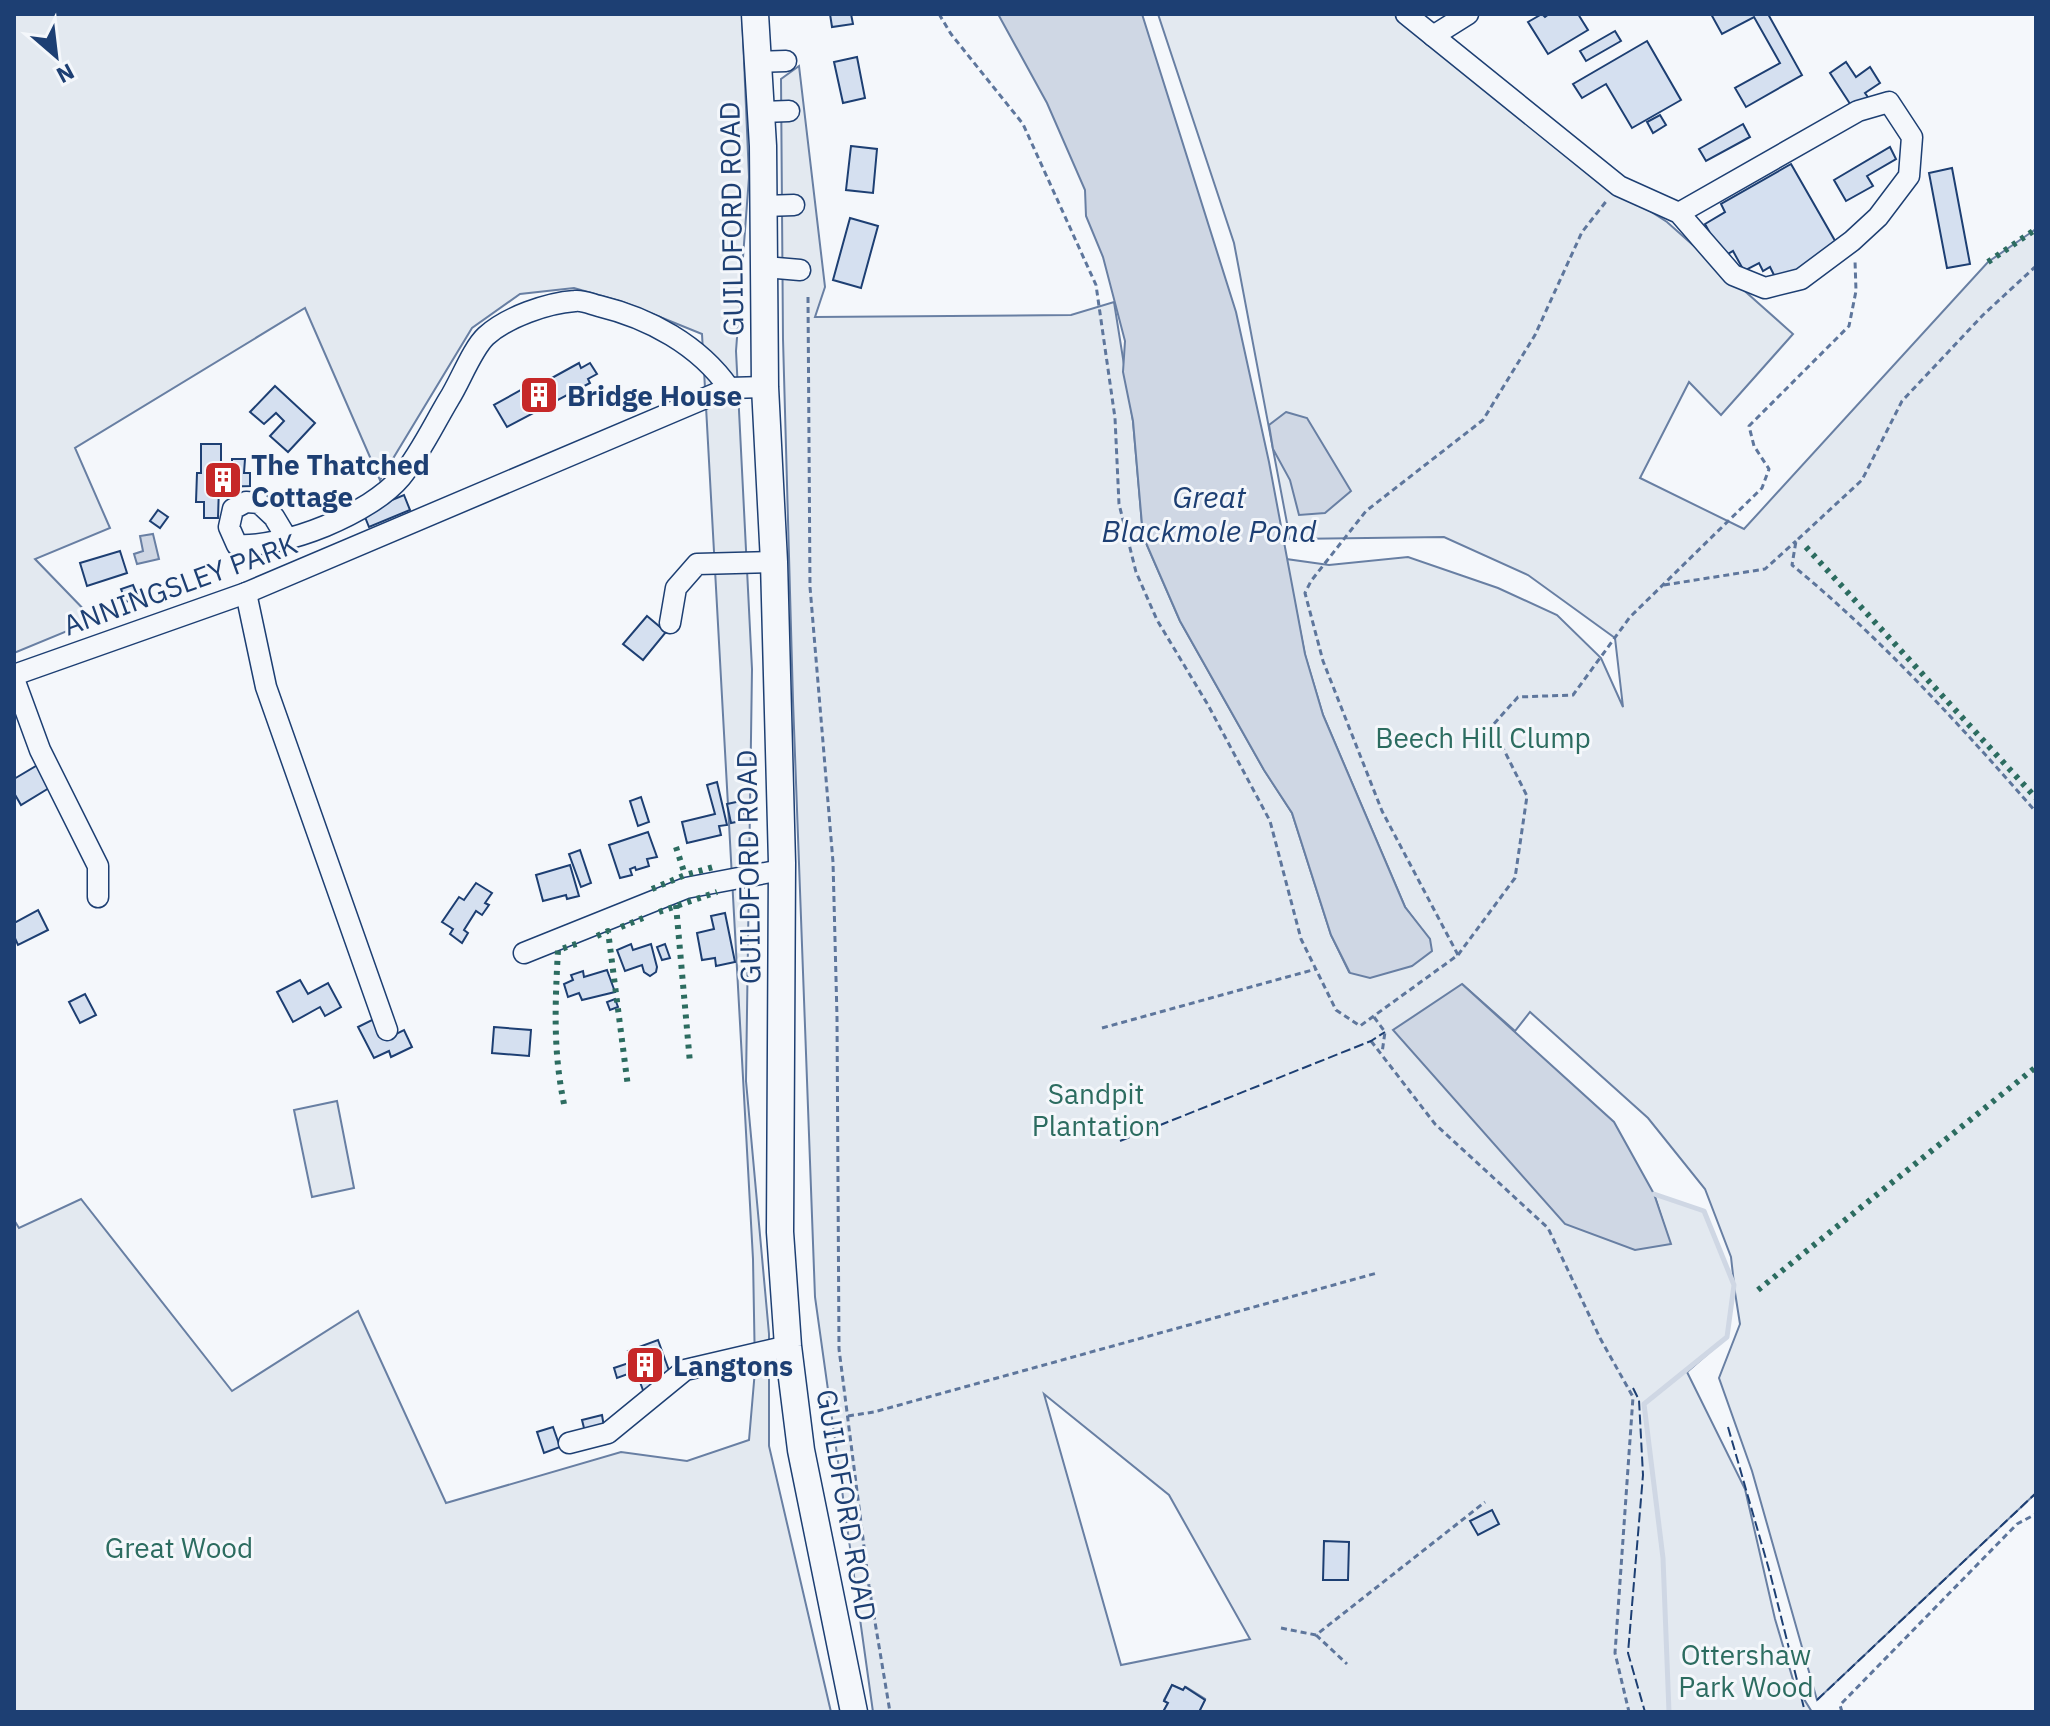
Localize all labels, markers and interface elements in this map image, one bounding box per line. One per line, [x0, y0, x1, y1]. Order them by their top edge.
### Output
north arrow [16, 16, 96, 96]
text: N [52, 58, 79, 91]
street label: GUILDFORD ROAD [710, 101, 752, 337]
building icon: Bridge House [518, 374, 560, 416]
place label: Bridge House [567, 377, 742, 414]
place label: The Thatched Cottage [251, 446, 430, 515]
building icon: The Thatched Cottage [202, 459, 244, 501]
water label: Great Blackmole Pond [1102, 477, 1317, 550]
street label: ANNINGSLEY PARK [58, 524, 302, 644]
park label: Beech Hill Clump [1375, 719, 1591, 756]
street label: GUILDFORD ROAD [727, 749, 769, 985]
park label: Sandpit Plantation [1032, 1075, 1160, 1144]
building icon: Langtons [624, 1344, 666, 1386]
place label: Langtons [673, 1347, 793, 1384]
street label: GUILDFORD ROAD [808, 1386, 886, 1624]
park label: Great Wood [105, 1529, 253, 1566]
park label: Ottershaw Park Wood [1678, 1636, 1814, 1705]

